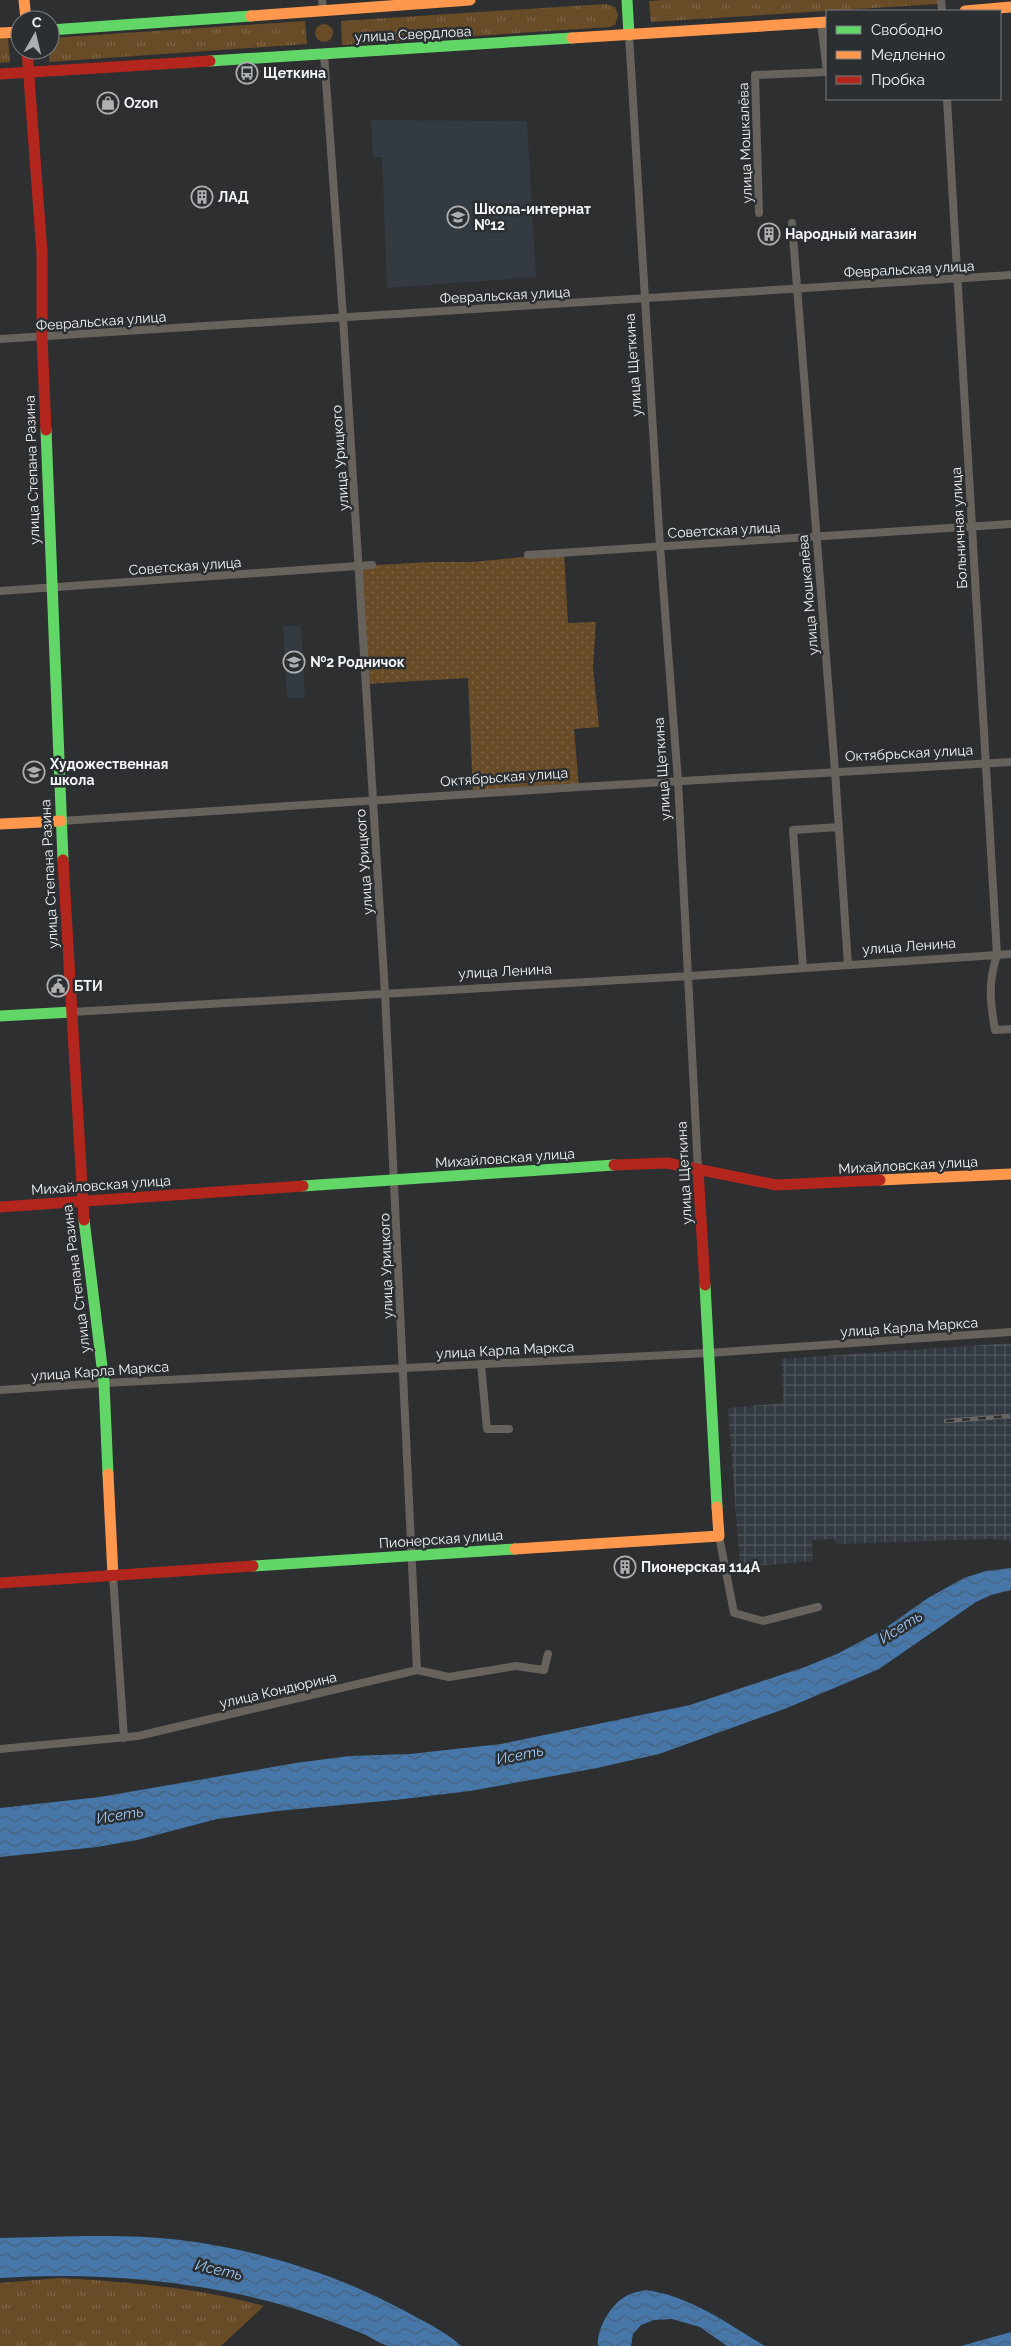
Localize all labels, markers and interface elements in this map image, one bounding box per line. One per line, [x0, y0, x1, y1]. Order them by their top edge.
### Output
north arrow [10, 10, 60, 60]
legend [826, 10, 1001, 100]
text: С [31, 14, 43, 31]
text: Свободно [871, 21, 943, 39]
street label: улица Свердлова [354, 23, 472, 45]
text: Медленно [871, 46, 945, 64]
bus stop icon: Щеткина [235, 61, 259, 85]
place label: Щеткина [263, 65, 326, 81]
text: Пробка [871, 71, 925, 89]
street label: улица Мошкалёва [735, 82, 755, 204]
shop icon: Ozon [96, 91, 120, 115]
place label: Ozon [124, 95, 158, 111]
building icon: ЛАД [190, 185, 214, 209]
place label: ЛАД [218, 189, 249, 205]
place label: Школа-интернат №12 [474, 201, 591, 233]
school or university icon: Школа-интернат №12 [446, 205, 470, 229]
building icon: Народный магазин [757, 222, 781, 246]
place label: Народный магазин [785, 226, 917, 242]
street label: Февральская улица [843, 258, 975, 280]
street label: Февральская улица [439, 284, 571, 306]
street label: Февральская улица [35, 308, 167, 334]
street label: улица Щеткина [621, 313, 645, 417]
street label: улица Степана Разина [21, 395, 43, 545]
street label: улица Урицкого [328, 405, 352, 511]
street label: Больничная улица [948, 467, 970, 589]
street label: Советская улица [667, 519, 781, 541]
street label: улица Мошкалёва [795, 534, 821, 656]
street label: Советская улица [128, 554, 242, 578]
school or university icon: №2 Родничок [282, 650, 306, 674]
place label: №2 Родничок [310, 654, 405, 670]
street label: улица Щеткина [650, 717, 674, 821]
street label: Октябрьская улица [845, 742, 973, 764]
place label: Художественная школа [49, 756, 168, 788]
school or university icon: Художественная школа [22, 760, 46, 784]
street label: Октябрьская улица [440, 765, 568, 789]
street label: улица Степана Разина [37, 799, 61, 949]
street label: улица Урицкого [352, 809, 376, 915]
street label: улица Ленина [862, 935, 956, 957]
street label: улица Ленина [458, 961, 552, 981]
public building icon: БТИ [46, 974, 70, 998]
place label: БТИ [74, 978, 103, 994]
street label: улица Щеткина [673, 1121, 695, 1225]
street label: Михайловская улица [435, 1145, 575, 1171]
street label: Михайловская улица [838, 1153, 978, 1177]
street label: Михайловская улица [31, 1172, 171, 1198]
street label: улица Степана Разина [59, 1204, 93, 1354]
street label: улица Урицкого [376, 1213, 396, 1319]
street label: улица Карла Маркса [840, 1314, 978, 1340]
street label: улица Карла Маркса [436, 1338, 574, 1362]
street label: улица Карла Маркса [31, 1358, 169, 1384]
street label: Пионерская улица [378, 1527, 504, 1551]
building icon: Пионерская 114А [613, 1555, 637, 1579]
place label: Пионерская 114А [641, 1559, 761, 1575]
water label: Исеть [876, 1607, 926, 1647]
street label: улица Кондюрина [218, 1669, 338, 1711]
water label: Исеть [495, 1742, 545, 1768]
water label: Исеть [95, 1802, 145, 1828]
water label: Исеть [194, 2256, 244, 2284]

